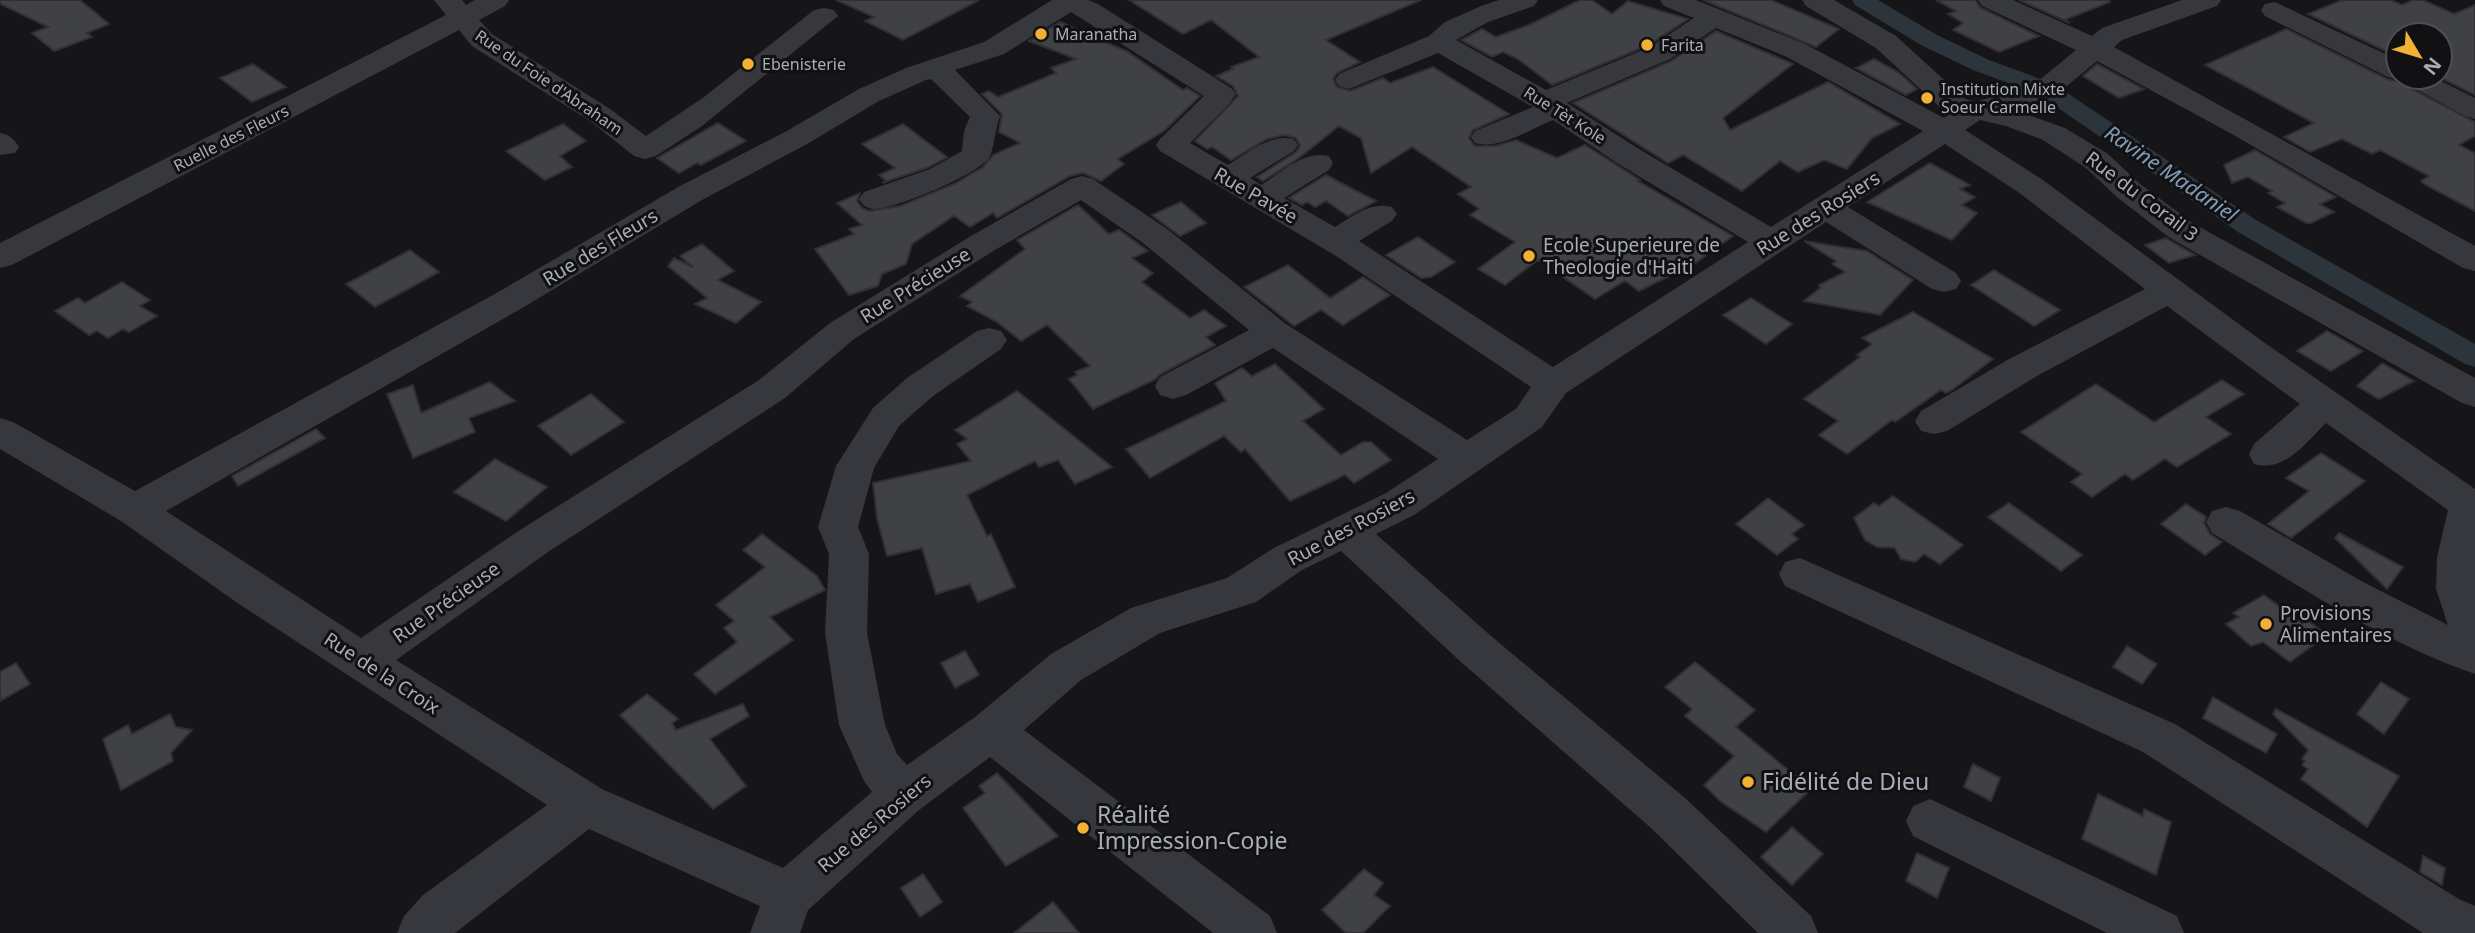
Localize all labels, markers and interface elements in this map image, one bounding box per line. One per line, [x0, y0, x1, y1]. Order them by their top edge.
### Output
north arrow [2384, 21, 2454, 91]
place label: Maranatha [1055, 23, 1137, 45]
street label: Rue du Foie d'Abraham [471, 24, 627, 140]
marker: Maranatha [1033, 26, 1049, 42]
place label: Farita [1661, 34, 1704, 56]
marker: Farita [1639, 37, 1655, 53]
text: N [2417, 52, 2447, 81]
place label: Ebenisterie [762, 53, 846, 75]
marker: Ebenisterie [740, 56, 756, 72]
place label: Institution Mixte Soeur Carmelle [1941, 78, 2065, 118]
street label: Rue Tèt Kole [1520, 81, 1610, 149]
marker: Institution Mixte Soeur Carmelle [1919, 90, 1935, 106]
street label: Ruelle des Fleurs [170, 99, 292, 177]
water label: Ravine Madaniel [2100, 118, 2244, 228]
street label: Rue du Corail 3 [2080, 145, 2204, 247]
street label: Rue Pavée [1209, 161, 1303, 229]
street label: Rue des Rosiers [1751, 165, 1885, 261]
street label: Rue des Fleurs [538, 202, 662, 292]
place label: Ecole Superieure de Theologie d'Haiti [1543, 232, 1720, 280]
street label: Rue Précieuse [855, 241, 975, 329]
marker: Ecole Superieure de Theologie d'Haiti [1521, 248, 1537, 264]
street label: Rue des Rosiers [1283, 483, 1419, 571]
street label: Rue Précieuse [387, 555, 505, 649]
place label: Provisions Alimentaires [2280, 600, 2392, 648]
marker: Provisions Alimentaires [2258, 616, 2274, 632]
street label: Rue de la Croix [319, 626, 445, 720]
place label: Fidélité de Dieu [1762, 765, 1929, 797]
street label: Rue des Rosiers [812, 768, 936, 878]
marker: Fidélité de Dieu [1740, 774, 1756, 790]
place label: Réalité Impression-Copie [1097, 798, 1287, 856]
marker: Réalité Impression-Copie [1075, 820, 1091, 836]

